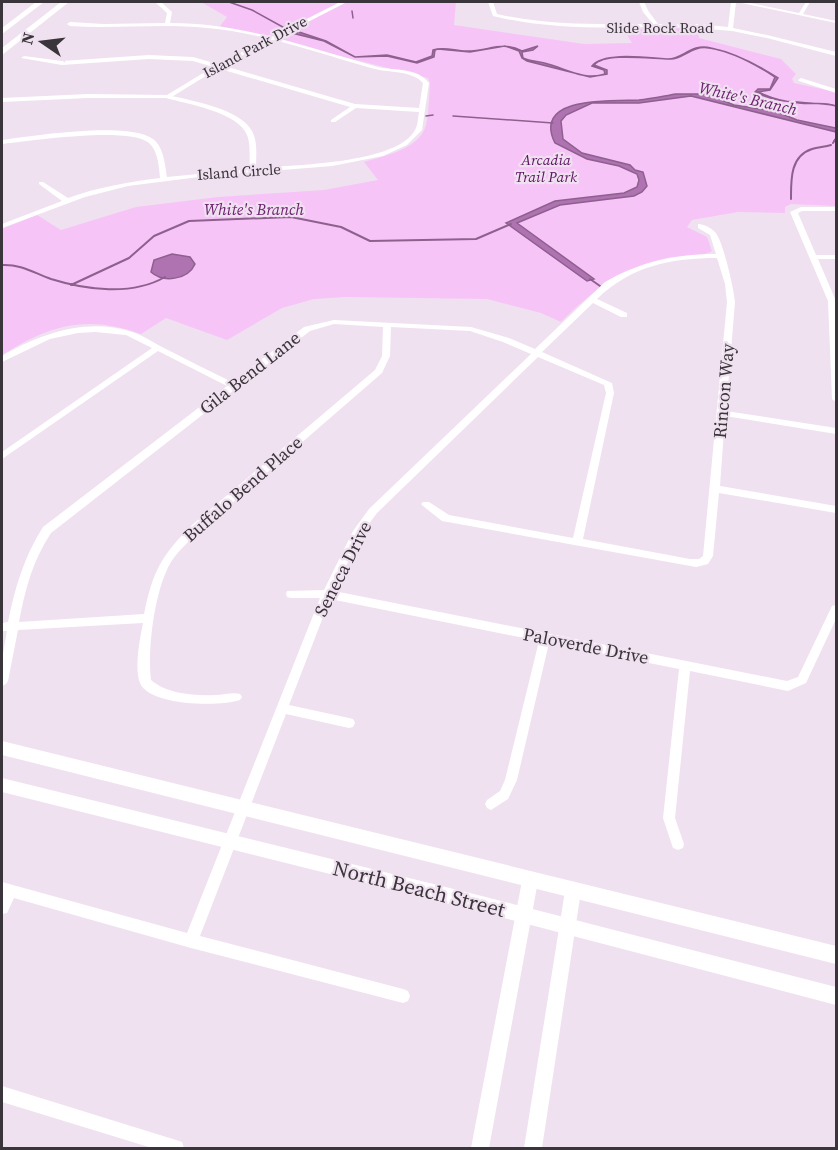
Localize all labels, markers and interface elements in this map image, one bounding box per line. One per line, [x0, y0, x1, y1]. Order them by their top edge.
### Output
street label: Island Park Drive [199, 10, 311, 83]
north arrow [12, 12, 72, 72]
street label: Slide Rock Road [607, 17, 714, 38]
text: N [15, 30, 40, 47]
water label: White's Branch [697, 76, 800, 120]
park label: Arcadia Trail Park [515, 149, 578, 187]
street label: Island Circle [196, 158, 282, 185]
water label: White's Branch [204, 198, 304, 220]
street label: Gila Bend Lane [194, 325, 305, 420]
street label: Rincon Way [707, 342, 740, 440]
street label: Buffalo Bend Place [178, 430, 308, 547]
street label: Seneca Drive [308, 517, 377, 621]
street label: Paloverde Drive [521, 621, 651, 670]
street label: North Beach Street [330, 853, 508, 924]

